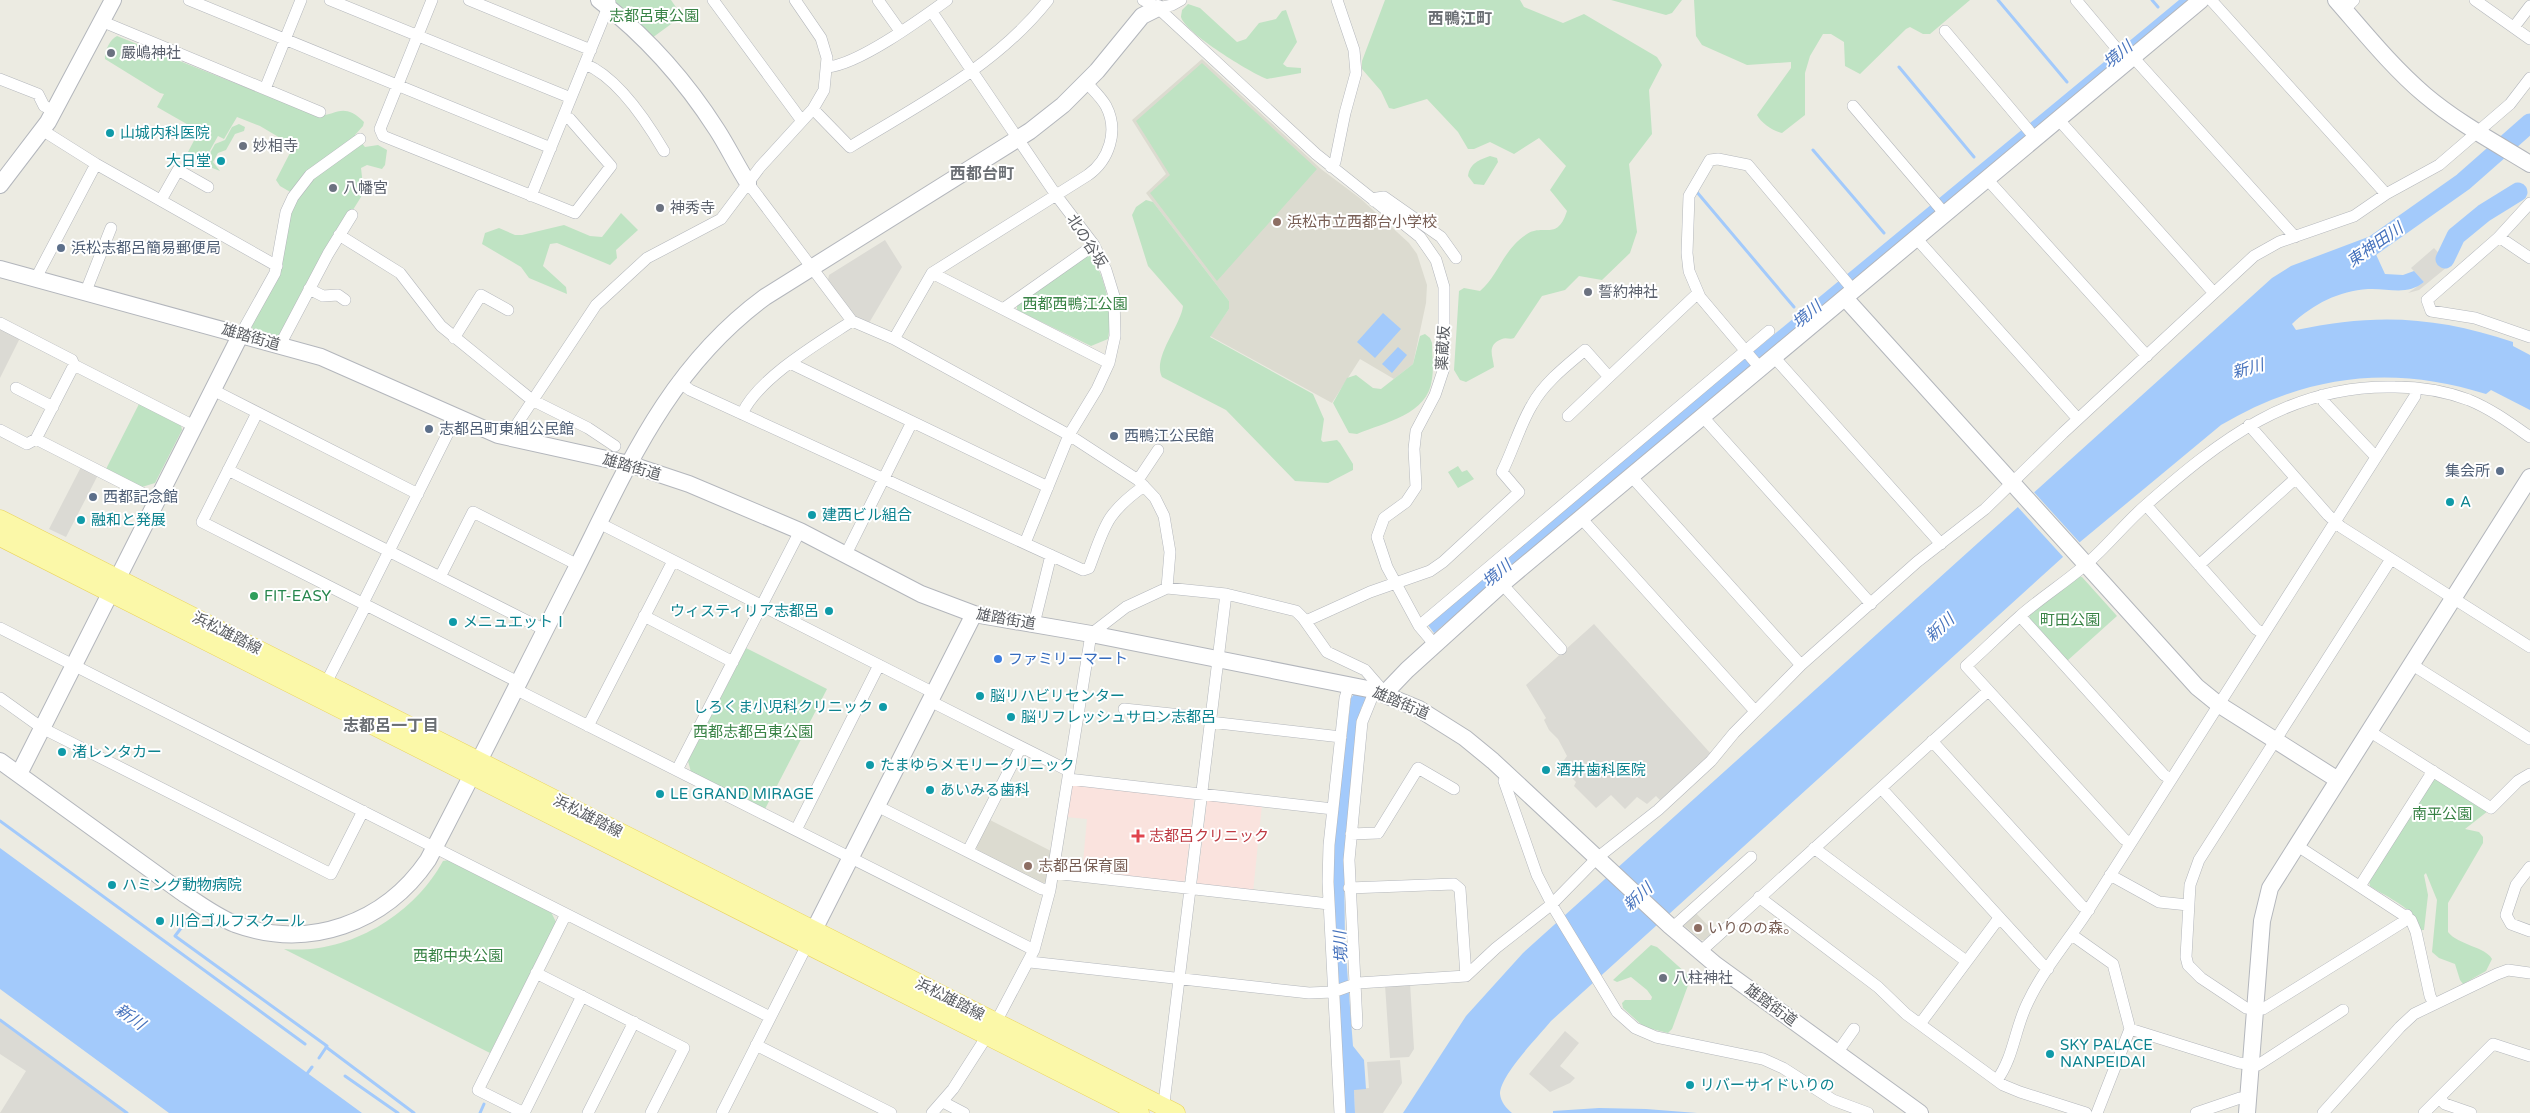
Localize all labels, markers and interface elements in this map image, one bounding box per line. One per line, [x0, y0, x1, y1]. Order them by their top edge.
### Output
park label: 志都呂東公園 [609, 7, 699, 25]
district label: 西鴨江町 [1428, 9, 1492, 29]
water label: 境川 [2099, 36, 2138, 73]
place label: 嚴嶋神社 [121, 44, 181, 62]
marker: 嚴嶋神社 [105, 47, 117, 59]
place label: 山城内科医院 [120, 124, 210, 142]
marker: 山城内科医院 [104, 127, 116, 139]
place label: 妙相寺 [253, 137, 298, 155]
marker: 妙相寺 [237, 140, 249, 152]
place label: 大日堂 [166, 152, 211, 170]
marker: 大日堂 [215, 155, 227, 167]
district label: 西都台町 [950, 164, 1014, 184]
place label: 八幡宮 [343, 179, 388, 197]
marker: 八幡宮 [327, 182, 339, 194]
place label: 神秀寺 [670, 199, 715, 217]
marker: 神秀寺 [654, 202, 666, 214]
street label: 北の谷坂 [1063, 211, 1111, 271]
place label: 浜松市立西都台小学校 [1287, 213, 1437, 231]
marker: 浜松市立西都台小学校 [1271, 216, 1283, 228]
water label: 東神田川 [2343, 217, 2409, 272]
place label: 浜松志都呂簡易郵便局 [71, 239, 221, 257]
marker: 浜松志都呂簡易郵便局 [55, 242, 67, 254]
place label: 誓約神社 [1598, 283, 1658, 301]
marker: 誓約神社 [1582, 286, 1594, 298]
park label: 西都西鴨江公園 [1022, 295, 1128, 313]
water label: 境川 [1788, 296, 1827, 333]
street label: 雄踏街道 [220, 320, 282, 354]
street label: 薬蔵坂 [1433, 325, 1453, 371]
water label: 新川 [2230, 355, 2268, 383]
place label: 志都呂町東組公民館 [439, 420, 574, 438]
marker: 志都呂町東組公民館 [423, 423, 435, 435]
place label: 西鴨江公民館 [1124, 427, 1214, 445]
marker: 西鴨江公民館 [1108, 430, 1120, 442]
street label: 雄踏街道 [601, 450, 663, 484]
place label: 集会所 [2445, 462, 2490, 480]
marker: 集会所 [2494, 465, 2506, 477]
place label: 西都記念館 [103, 488, 178, 506]
marker: 西都記念館 [87, 491, 99, 503]
place label: A [2460, 493, 2471, 511]
marker: A [2444, 496, 2456, 508]
place label: 建西ビル組合 [822, 506, 912, 524]
marker: 建西ビル組合 [806, 509, 818, 521]
place label: 融和と発展 [91, 511, 166, 529]
marker: 融和と発展 [75, 514, 87, 526]
water label: 境川 [1478, 555, 1517, 592]
place label: FIT-EASY [264, 587, 332, 605]
marker: FIT-EASY [248, 590, 260, 602]
place label: ウィスティリア志都呂 [670, 602, 819, 620]
marker: ウィスティリア志都呂 [823, 605, 835, 617]
street label: 雄踏街道 [975, 605, 1037, 633]
street label: 浜松雄踏線 [189, 608, 265, 658]
water label: 新川 [1921, 609, 1960, 646]
park label: 町田公園 [2040, 611, 2100, 629]
place label: メニュエットⅠ [463, 613, 568, 631]
marker: メニュエットⅠ [447, 616, 459, 628]
place label: ファミリーマート [1008, 650, 1128, 668]
marker: ファミリーマート [992, 653, 1004, 665]
street label: 雄踏街道 [1370, 683, 1432, 723]
place label: 脳リハビリセンター [990, 687, 1125, 705]
marker: 脳リハビリセンター [974, 690, 986, 702]
place label: しろくま小児科クリニック [693, 698, 873, 716]
marker: しろくま小児科クリニック [877, 701, 889, 713]
place label: 脳リフレッシュサロン志都呂 [1021, 708, 1216, 726]
marker: 脳リフレッシュサロン志都呂 [1005, 711, 1017, 723]
district label: 志都呂一丁目 [343, 716, 439, 736]
park label: 西都志都呂東公園 [693, 723, 813, 741]
place label: 渚レンタカー [72, 743, 162, 761]
marker: 渚レンタカー [56, 746, 68, 758]
place label: たまゆらメモリークリニック [880, 756, 1075, 774]
marker: たまゆらメモリークリニック [864, 759, 876, 771]
place label: 酒井歯科医院 [1556, 761, 1646, 779]
marker: 酒井歯科医院 [1540, 764, 1552, 776]
place label: あいみる歯科 [940, 781, 1030, 799]
marker: あいみる歯科 [924, 784, 936, 796]
place label: LE GRAND MIRAGE [670, 785, 814, 803]
marker: LE GRAND MIRAGE [654, 788, 666, 800]
street label: 浜松雄踏線 [550, 791, 626, 841]
park label: 南平公園 [2412, 805, 2472, 823]
place label: 志都呂クリニック [1149, 827, 1269, 845]
marker: 志都呂クリニック [1131, 829, 1145, 843]
place label: 志都呂保育園 [1038, 857, 1128, 875]
marker: 志都呂保育園 [1022, 860, 1034, 872]
place label: ハミング動物病院 [122, 876, 242, 894]
water label: 新川 [1619, 878, 1658, 915]
marker: ハミング動物病院 [106, 879, 118, 891]
place label: 川合ゴルフスクール [170, 912, 305, 930]
marker: 川合ゴルフスクール [154, 915, 166, 927]
place label: いりのの森。 [1708, 919, 1798, 937]
marker: いりのの森。 [1692, 922, 1704, 934]
water label: 境川 [1330, 929, 1352, 964]
park label: 西都中央公園 [413, 947, 503, 965]
place label: 八柱神社 [1673, 969, 1733, 987]
marker: 八柱神社 [1657, 972, 1669, 984]
street label: 浜松雄踏線 [912, 974, 988, 1024]
street label: 雄踏街道 [1741, 980, 1801, 1030]
water label: 新川 [111, 1000, 150, 1036]
place label: SKY PALACE NANPEIDAI [2060, 1036, 2153, 1071]
marker: SKY PALACE NANPEIDAI [2044, 1048, 2056, 1060]
place label: リバーサイドいりの [1700, 1076, 1835, 1094]
marker: リバーサイドいりの [1684, 1079, 1696, 1091]

